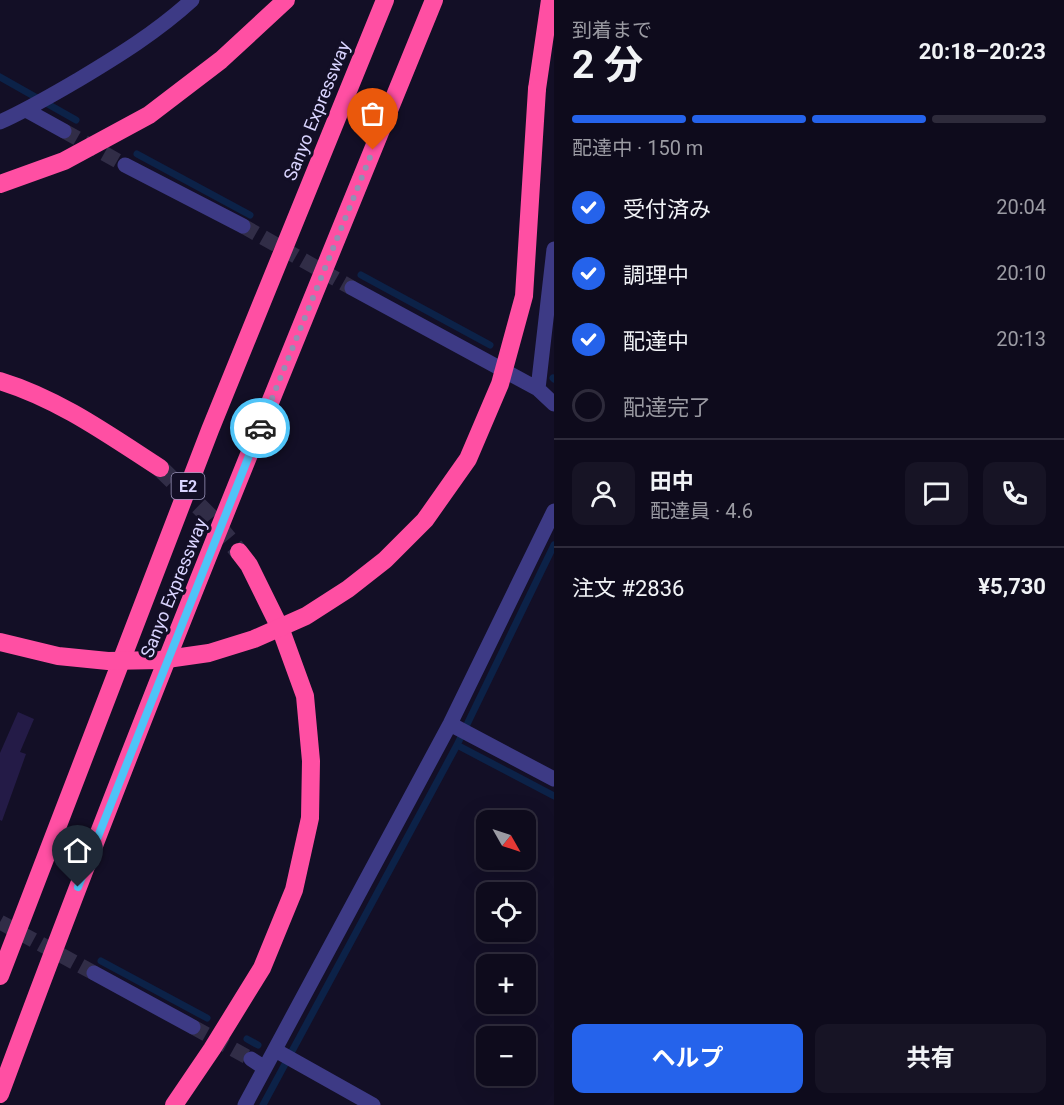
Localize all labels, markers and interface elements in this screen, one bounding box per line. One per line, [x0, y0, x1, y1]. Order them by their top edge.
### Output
text: 到着まで [572, 18, 652, 42]
street label: Sanyo Expressway [279, 38, 354, 184]
text: 20:18–20:23 [919, 39, 1046, 64]
text: 2 分 [572, 42, 643, 88]
pin [347, 88, 398, 150]
icon: bag [356, 97, 389, 130]
text: 配達中 · 150 m [572, 136, 703, 160]
icon: check [572, 191, 605, 224]
text: 20:04 [996, 195, 1046, 219]
text: 受付済み [623, 197, 711, 222]
icon: check [572, 257, 605, 290]
text: 20:10 [996, 261, 1046, 285]
text: 調理中 [623, 263, 689, 288]
icon: check [572, 323, 605, 356]
text: 20:13 [996, 327, 1046, 351]
text: 配達中 [623, 329, 689, 354]
text: 配達完了 [623, 395, 711, 420]
courier [230, 398, 290, 458]
icon: car [244, 412, 277, 445]
button: person [572, 462, 635, 525]
button: chat [905, 462, 968, 525]
button: phone [983, 462, 1046, 525]
text: 田中 [650, 469, 694, 494]
road number: E2 [172, 473, 204, 499]
text: 配達員 · 4.6 [650, 499, 753, 523]
street label: Sanyo Expressway [136, 515, 211, 661]
text: ¥5,730 [978, 574, 1046, 599]
text: 注文 #2836 [572, 576, 684, 601]
north arrow [476, 810, 536, 870]
map controls [476, 810, 536, 1086]
pin [52, 825, 103, 887]
icon: home [61, 834, 94, 867]
button: locate [476, 882, 536, 942]
button: + [476, 954, 536, 1014]
button: ヘルプ [572, 1024, 803, 1093]
button: 共有 [815, 1024, 1046, 1093]
button: − [476, 1026, 536, 1086]

